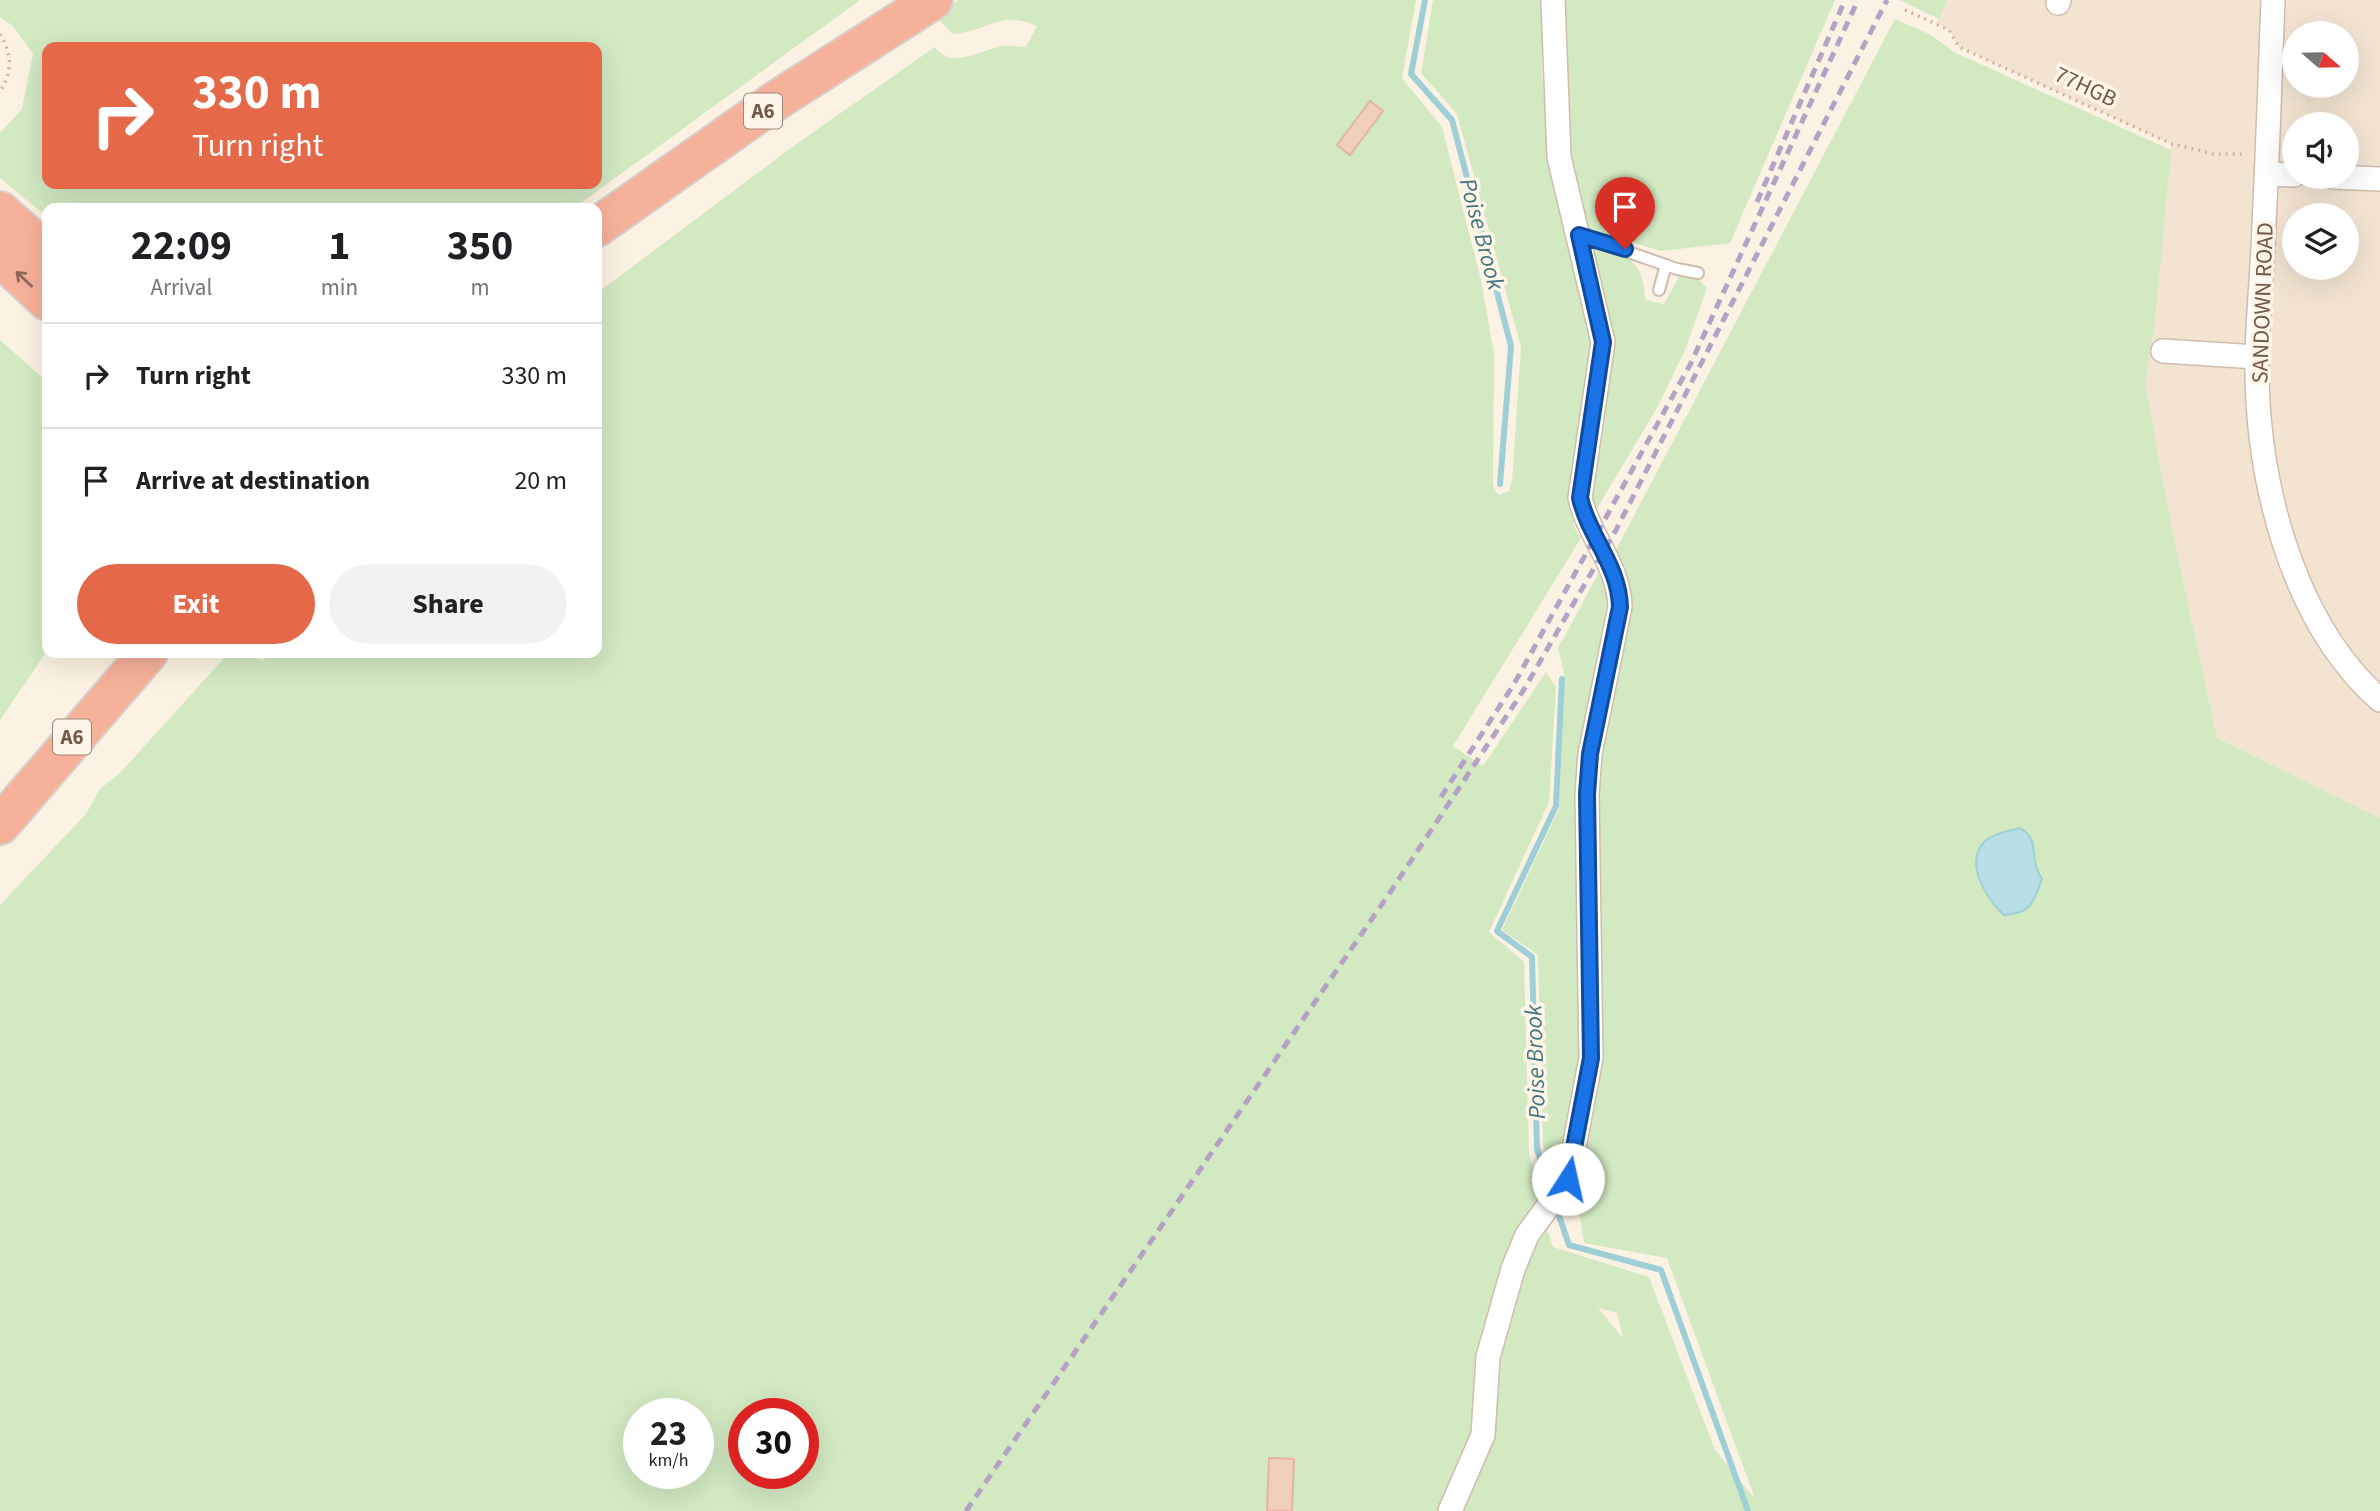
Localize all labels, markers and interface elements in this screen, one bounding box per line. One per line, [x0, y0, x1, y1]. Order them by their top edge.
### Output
north arrow [2282, 21, 2359, 98]
map controls [2282, 21, 2359, 280]
text: 330 m [192, 58, 321, 128]
street label: 77HGB [2049, 58, 2122, 115]
icon: right [77, 70, 168, 161]
road number: A6 [744, 94, 782, 128]
button: sound [2282, 112, 2359, 189]
text: Turn right [192, 123, 323, 169]
water label: Poise Brook [1450, 174, 1513, 295]
pin [1595, 177, 1655, 249]
icon: arrive [1606, 188, 1644, 226]
button: layers [2282, 203, 2359, 280]
text: 22:09 [131, 216, 232, 276]
text: 1 [328, 216, 350, 276]
text: 350 [447, 216, 513, 276]
street label: SANDOWN ROAD [2243, 222, 2282, 384]
one-way arrow [15, 271, 33, 287]
text: Arrival [150, 271, 212, 304]
text: min [321, 271, 358, 304]
text: m [470, 271, 490, 304]
icon: right [77, 357, 115, 395]
text: Turn right [136, 357, 251, 394]
text: 330 m [501, 357, 567, 394]
icon: arrive [77, 462, 115, 500]
text: Arrive at destination [136, 462, 370, 499]
text: 20 m [514, 462, 567, 499]
button: Exit [77, 564, 315, 644]
button: Share [329, 564, 567, 644]
road number: A6 [53, 720, 91, 754]
water label: Poise Brook [1516, 1004, 1555, 1120]
position arrow [1531, 1142, 1605, 1216]
speed limit sign: 30 [728, 1398, 819, 1489]
text: 23 [650, 1409, 687, 1459]
text: km/h [649, 1448, 688, 1473]

